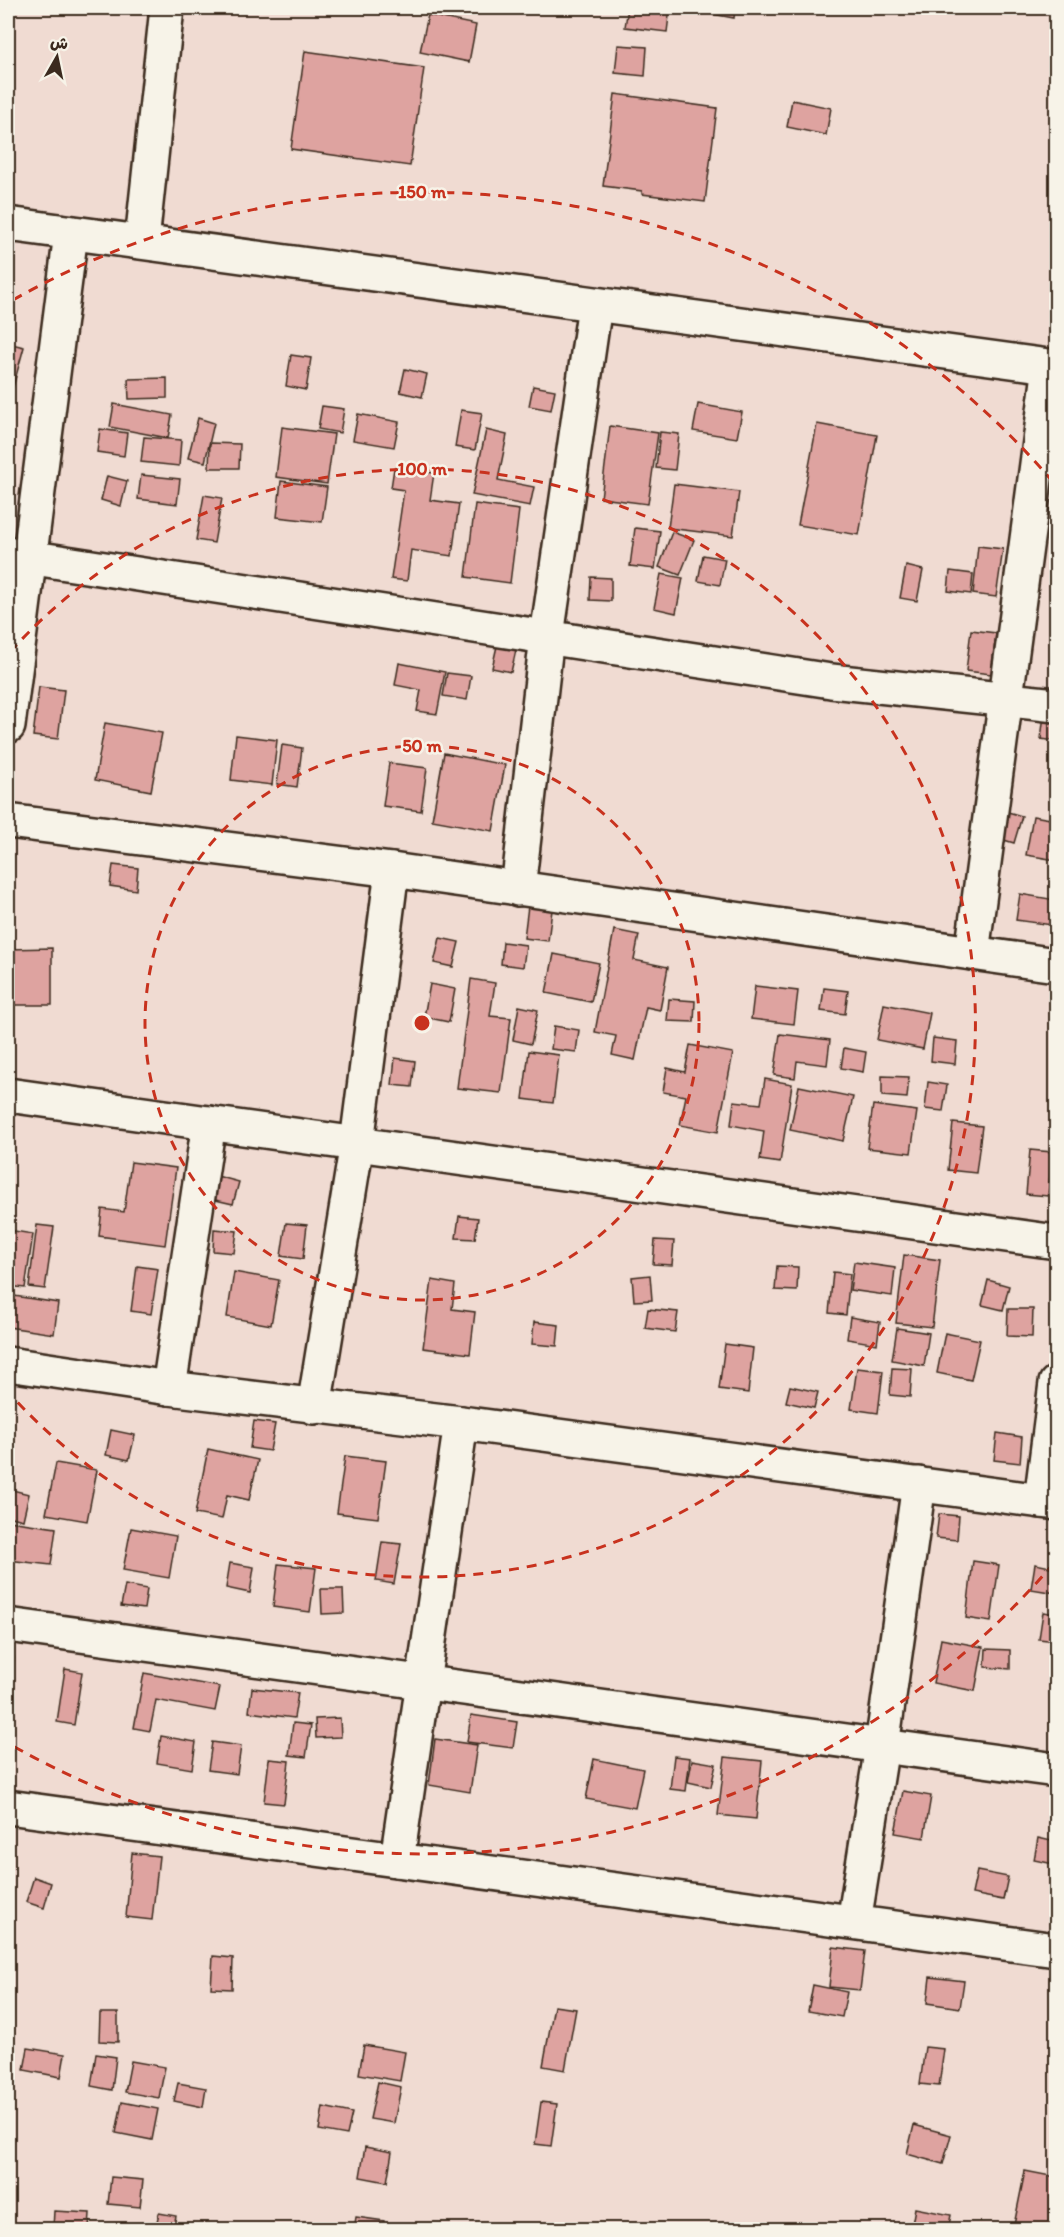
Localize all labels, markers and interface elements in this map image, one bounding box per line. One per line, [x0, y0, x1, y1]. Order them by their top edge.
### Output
north arrow [27, 27, 87, 87]
text: ش [49, 32, 69, 53]
text: 150 m [398, 181, 447, 203]
text: 100 m [397, 458, 448, 480]
text: 50 m [402, 735, 443, 757]
centre of rings [412, 1013, 432, 1033]

